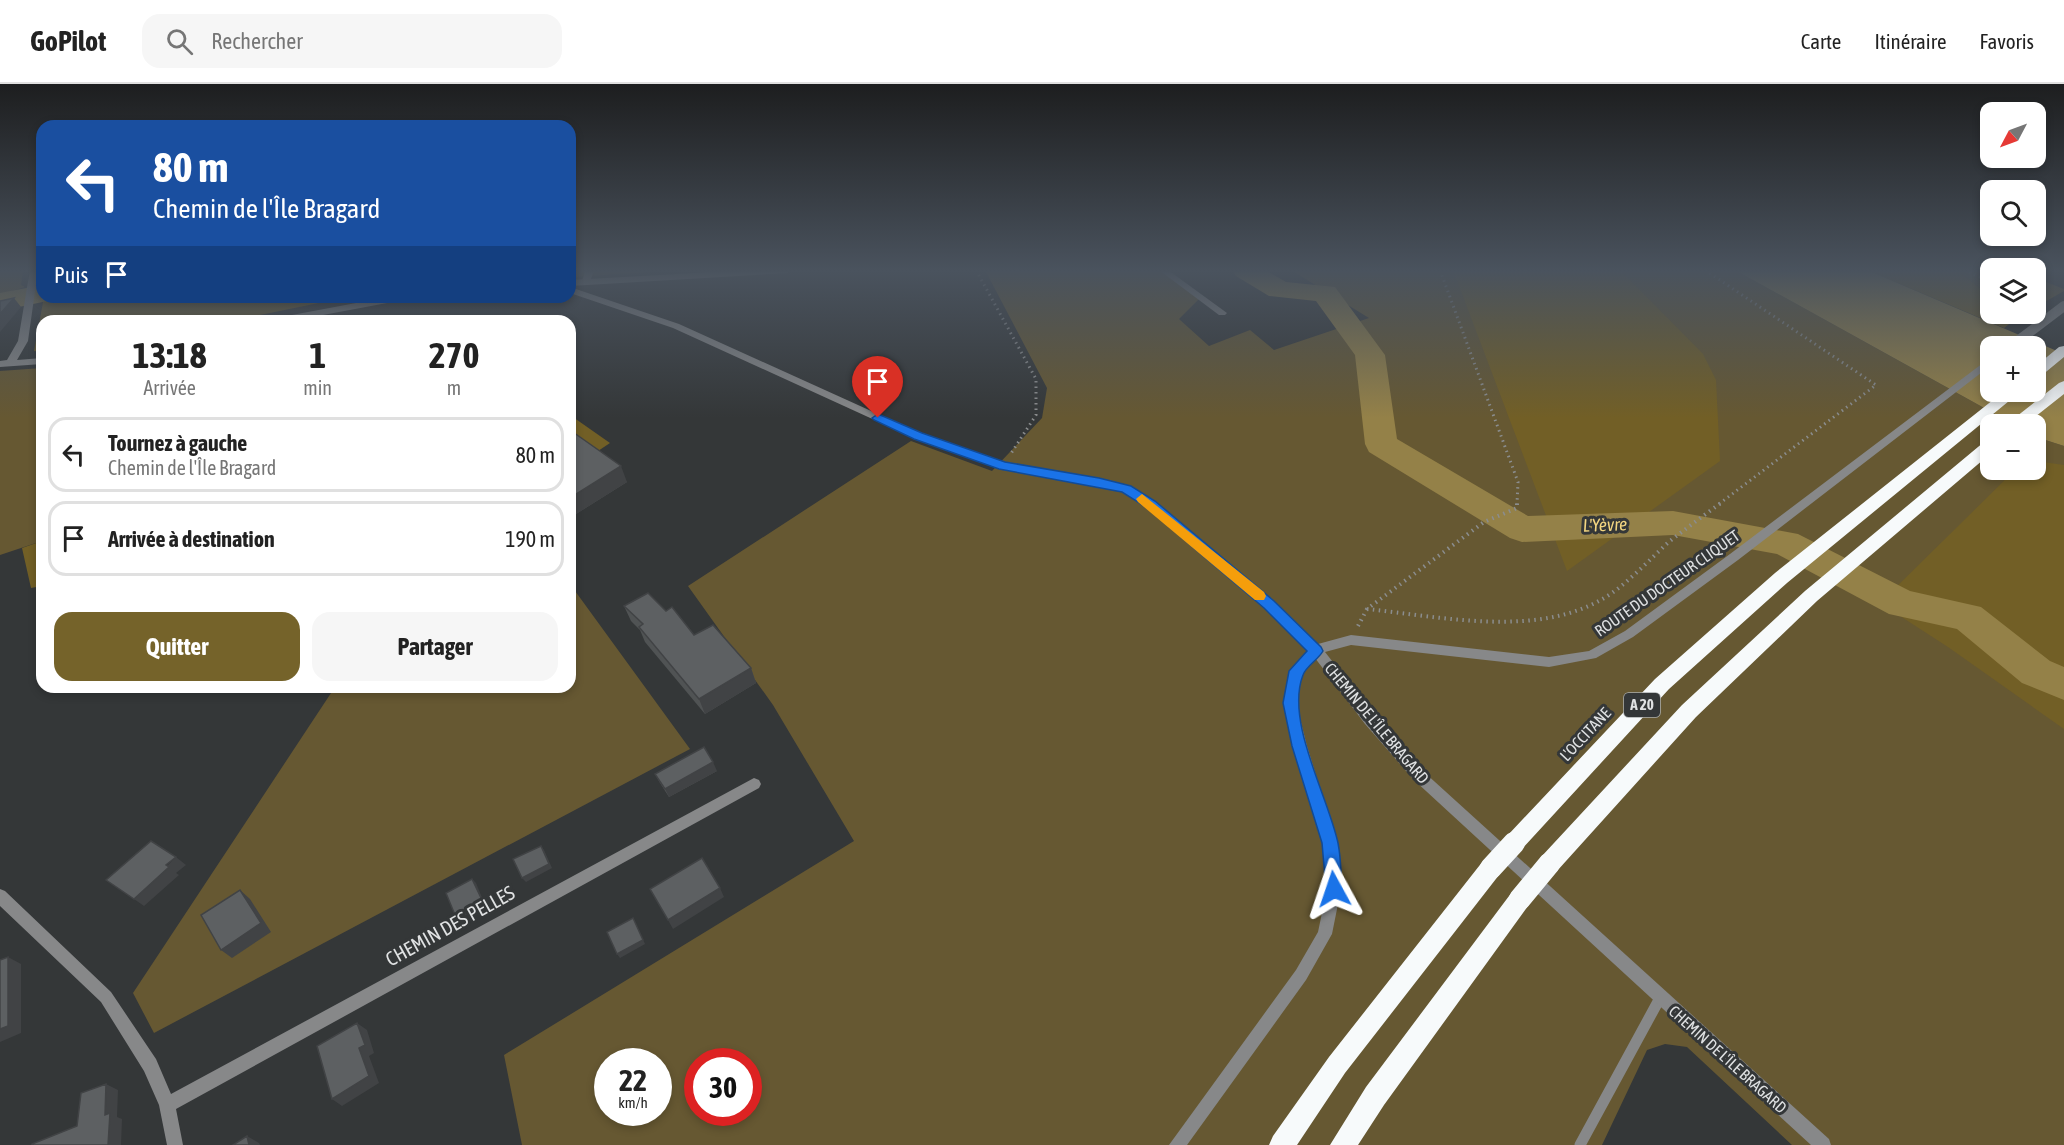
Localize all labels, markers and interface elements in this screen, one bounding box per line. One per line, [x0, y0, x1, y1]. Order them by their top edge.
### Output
search box [142, 14, 562, 68]
text: GoPilot [30, 25, 106, 57]
icon: search [163, 25, 196, 58]
text: Rechercher [211, 28, 303, 54]
text: Carte [1801, 29, 1841, 53]
text: Itinéraire [1874, 29, 1946, 53]
text: Favoris [1979, 29, 2034, 53]
north arrow [1980, 102, 2046, 168]
map controls [1980, 102, 2046, 480]
text: 80 m [153, 143, 228, 191]
icon: left [54, 144, 132, 222]
button: search [1980, 180, 2046, 246]
text: Chemin de l'Île Bragard [153, 193, 380, 224]
icon: arrive [100, 258, 133, 291]
button: layers [1980, 258, 2046, 324]
text: Puis [54, 262, 88, 288]
text: 13:18 [133, 334, 207, 376]
text: 1 [309, 334, 326, 376]
text: 270 [429, 334, 479, 376]
button: + [1980, 336, 2046, 402]
pin [852, 356, 903, 418]
icon: arrive [861, 365, 894, 398]
text: Arrivée [144, 376, 196, 399]
text: min [303, 376, 332, 399]
text: m [447, 376, 461, 399]
button: − [1980, 414, 2046, 480]
text: Tournez à gauche [108, 430, 247, 456]
icon: left [57, 438, 90, 471]
text: 80 m [515, 442, 555, 468]
text: Chemin de l'Île Bragard [108, 456, 276, 479]
water label: L'Yèvre [1582, 513, 1627, 536]
icon: arrive [57, 522, 90, 555]
text: Arrivée à destination [108, 526, 275, 552]
text: 190 m [505, 526, 555, 552]
street label: ROUTE DU DOCTEUR CLIQUET [1591, 526, 1743, 640]
button: Quitter [54, 612, 300, 681]
button: Partager [312, 612, 558, 681]
street label: CHEMIN DE L'ÎLE BRAGARD [1321, 659, 1433, 787]
road number: A 20 [1624, 693, 1660, 717]
street label: L'OCCITANE [1556, 704, 1614, 764]
position arrow [1302, 857, 1366, 921]
street label: CHEMIN DES PELLES [381, 881, 518, 970]
street label: CHEMIN DE L'ÎLE BRAGARD [1666, 1002, 1790, 1116]
speed limit sign: 30 [684, 1048, 762, 1126]
text: 22 [619, 1063, 647, 1097]
text: km/h [618, 1094, 648, 1111]

